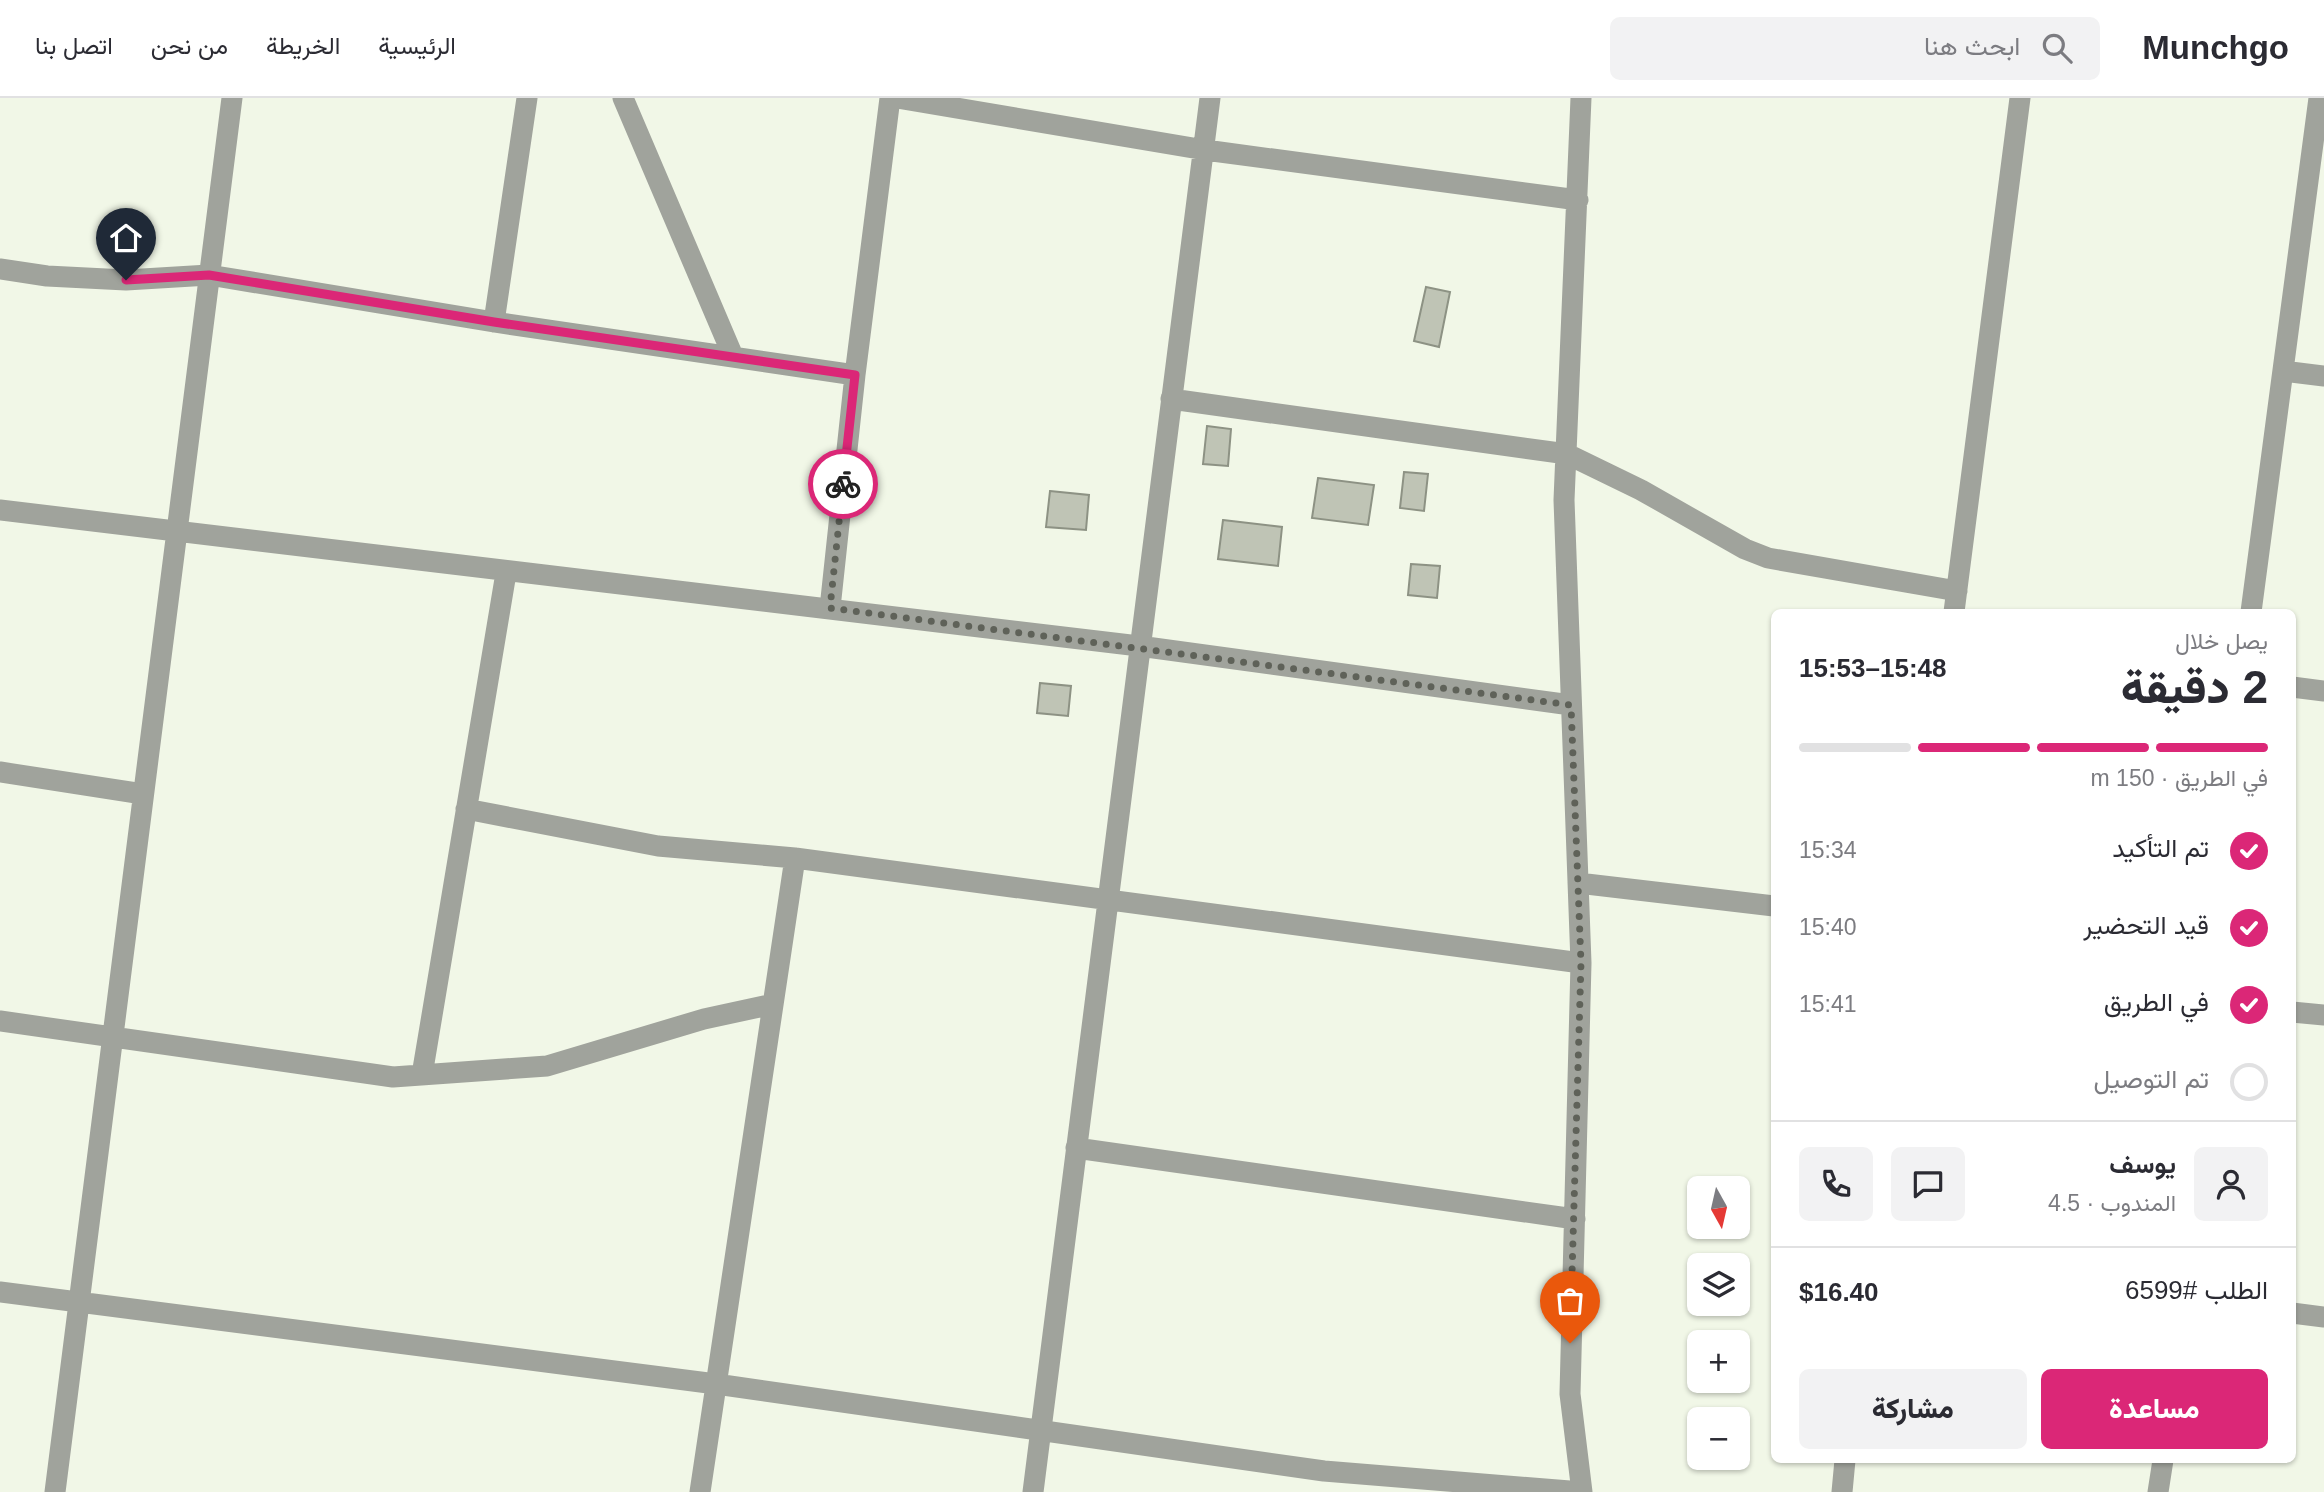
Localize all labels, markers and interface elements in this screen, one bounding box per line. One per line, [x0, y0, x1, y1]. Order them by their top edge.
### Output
search box [1610, 17, 2100, 80]
icon: search [2038, 29, 2076, 67]
text: Munchgo [2142, 29, 2289, 66]
text: ابحث هنا [1924, 31, 2020, 61]
text: اتصل بنا [35, 32, 113, 59]
text: من نحن [151, 32, 228, 59]
text: الخريطة [266, 32, 340, 59]
text: الرئيسية [378, 32, 456, 59]
pin [96, 208, 156, 280]
icon: home [107, 219, 145, 257]
courier [808, 449, 878, 519]
icon: bike [824, 465, 862, 503]
text: يصل خلال [2175, 628, 2268, 654]
text: 15:48–15:53 [1799, 653, 1946, 683]
text: 2 دقيقة [2121, 661, 2268, 713]
text: في الطريق · 150 m [2091, 765, 2268, 791]
icon: check [2230, 832, 2268, 870]
text: تم التأكيد [2112, 833, 2209, 863]
text: 15:34 [1799, 837, 1857, 863]
icon: check [2230, 909, 2268, 947]
text: قيد التحضير [2083, 910, 2209, 940]
text: 15:40 [1799, 914, 1857, 940]
icon: check [2230, 986, 2268, 1024]
text: في الطريق [2104, 987, 2209, 1017]
text: 15:41 [1799, 991, 1857, 1017]
text: تم التوصيل [2093, 1064, 2209, 1094]
button: phone [1799, 1147, 1873, 1221]
button: chat [1891, 1147, 1965, 1221]
button: person [2194, 1147, 2268, 1221]
text: يوسف [2109, 1149, 2176, 1179]
north arrow [1687, 1176, 1750, 1239]
map controls [1687, 1176, 1750, 1470]
text: المندوب · 4.5 [2048, 1190, 2176, 1216]
button: layers [1687, 1253, 1750, 1316]
pin [1540, 1271, 1600, 1343]
text: الطلب #6599 [2125, 1275, 2268, 1305]
text: $16.40 [1799, 1277, 1879, 1307]
icon: bag [1551, 1282, 1589, 1320]
button: + [1687, 1330, 1750, 1393]
button: مشاركة [1799, 1369, 2027, 1449]
button: مساعدة [2041, 1369, 2268, 1449]
button: − [1687, 1407, 1750, 1470]

